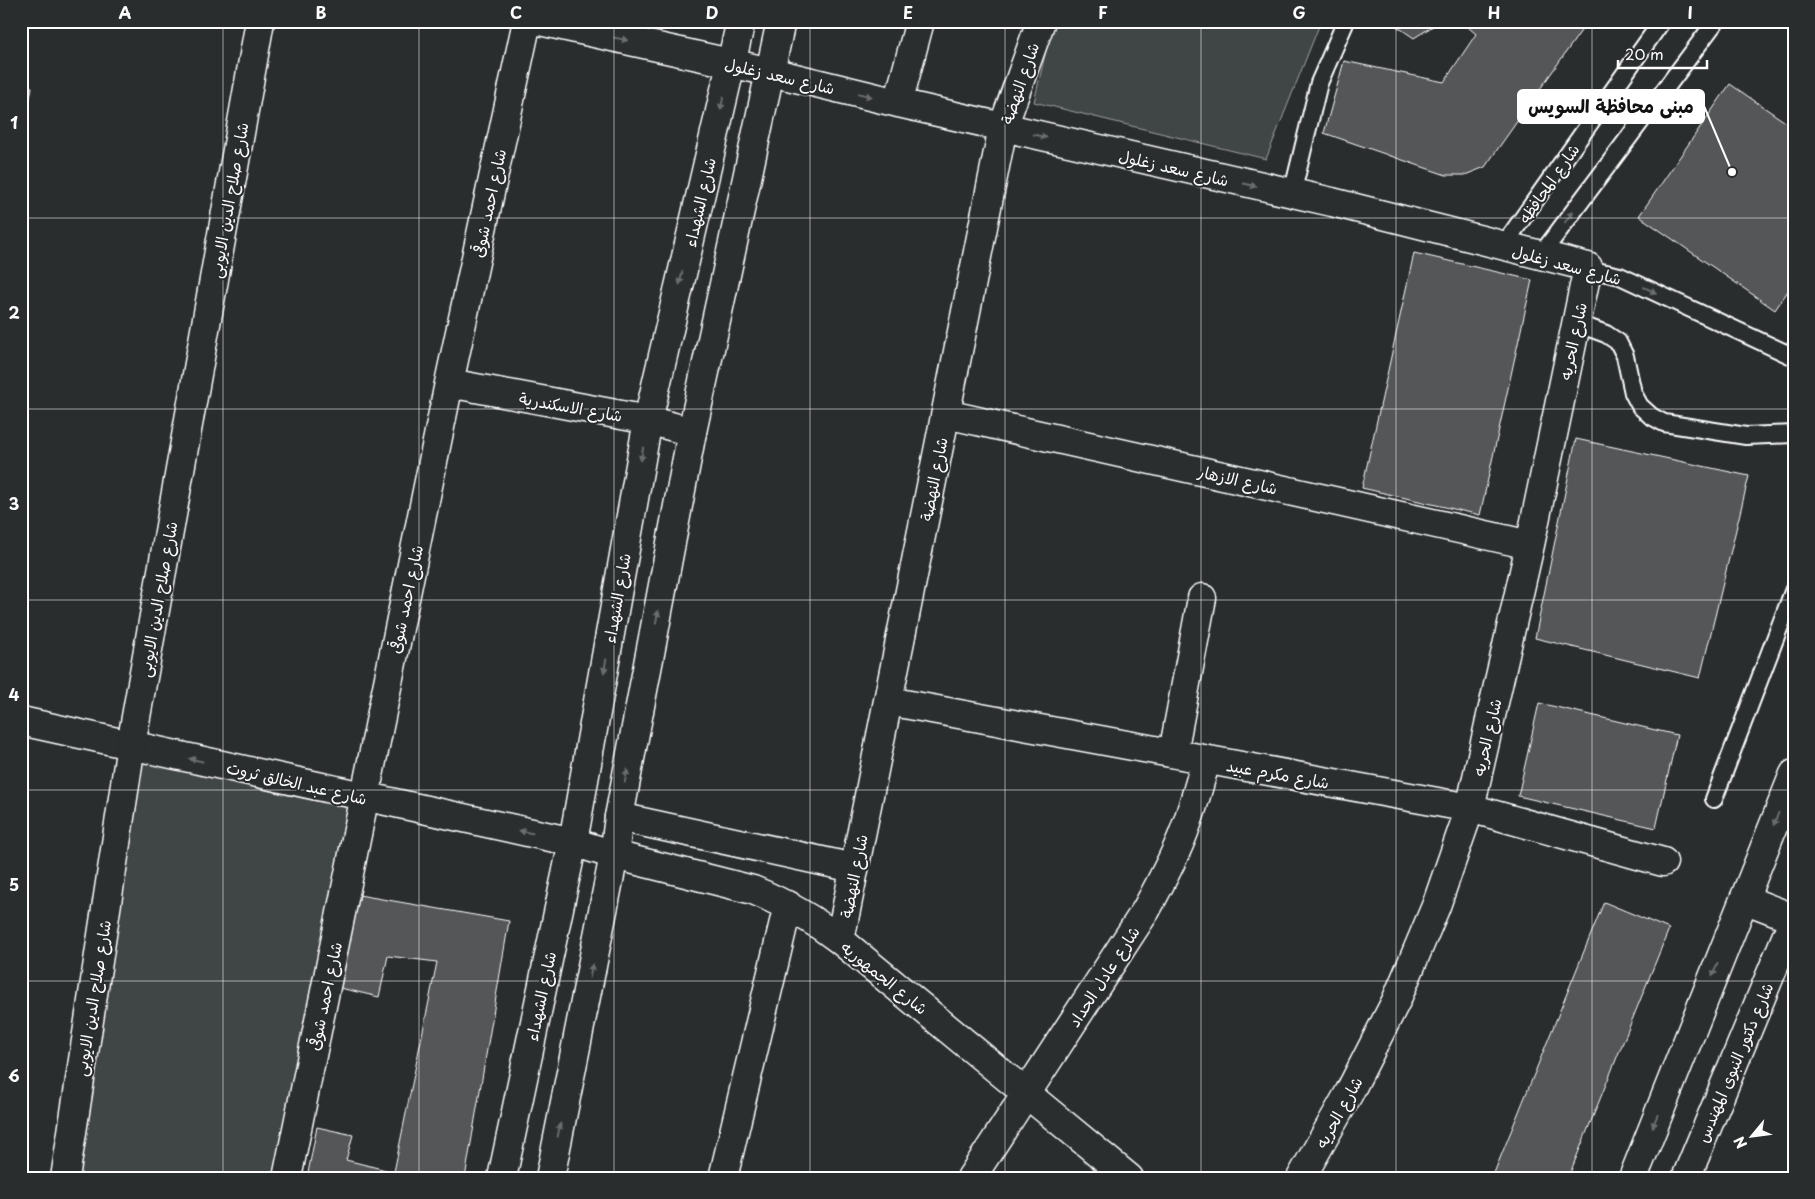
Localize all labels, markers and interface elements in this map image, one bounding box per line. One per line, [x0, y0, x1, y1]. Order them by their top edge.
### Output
text: A [119, 0, 132, 24]
text: B [316, 0, 327, 24]
text: C [510, 0, 522, 24]
text: D [706, 0, 718, 24]
text: E [903, 0, 913, 24]
text: F [1098, 0, 1108, 24]
text: G [1292, 0, 1306, 24]
text: H [1488, 0, 1500, 24]
text: I [1687, 0, 1693, 24]
one-way arrow [614, 35, 629, 43]
scale bar [1618, 38, 1706, 70]
street label: شارع النهضة [994, 39, 1045, 127]
text: 20 m [1625, 42, 1664, 65]
street label: شارع سعد زغلول [722, 51, 837, 100]
callout: مبنى محافظة السويس [1518, 90, 1704, 123]
one-way arrow [858, 91, 873, 99]
text: مبنى محافظة السويس [1528, 92, 1694, 119]
one-way arrow [718, 95, 726, 111]
text: 1 [10, 110, 18, 134]
street label: شارع صلاح الدين الايوبى [202, 120, 255, 280]
one-way arrow [1033, 132, 1048, 140]
street label: شارع المحافظه [1512, 138, 1585, 228]
street label: شارع سعد زغلول [1116, 143, 1231, 192]
street label: شارع احمد شوقى [465, 146, 512, 260]
street label: شارع الشهداء [677, 155, 722, 249]
one-way arrow [1242, 181, 1258, 189]
one-way arrow [1564, 210, 1574, 224]
street label: شارع سعد زغلول [1509, 238, 1624, 291]
one-way arrow [677, 271, 685, 286]
one-way arrow [1642, 285, 1657, 294]
text: 2 [8, 300, 20, 324]
street label: شارع الحريه [1552, 300, 1593, 382]
street label: شارع الاسكندرية [517, 385, 625, 428]
street label: شارع النهضة [913, 435, 954, 523]
one-way arrow [638, 446, 646, 462]
street label: شارع الازهار [1195, 458, 1280, 501]
text: 3 [9, 491, 19, 515]
street label: شارع صلاح الدين الايوبى [131, 519, 184, 679]
street label: شارع احمد شوقى [382, 542, 429, 656]
street label: شارع الشهداء [596, 551, 637, 645]
one-way arrow [653, 608, 661, 624]
one-way arrow [600, 658, 608, 674]
text: 4 [9, 682, 20, 706]
street label: شارع الحريه [1465, 696, 1508, 778]
street label: شارع مكرم عبيد [1224, 752, 1331, 796]
street label: شارع عبد الخالق ثروت [224, 754, 370, 811]
one-way arrow [188, 756, 203, 764]
one-way arrow [623, 768, 631, 784]
one-way arrow [1771, 812, 1779, 826]
one-way arrow [518, 828, 533, 836]
street label: شارع النهضة [833, 832, 874, 920]
text: 5 [9, 872, 19, 896]
street label: شارع صلاح الدين الايوبى [68, 918, 117, 1078]
street label: شارع عادل الحداد [1061, 921, 1145, 1032]
street label: شارع الجمهوريه [836, 935, 933, 1020]
street label: شارع احمد شوقى [301, 939, 348, 1053]
street label: شارع الشهداء [519, 949, 562, 1043]
one-way arrow [587, 963, 595, 978]
one-way arrow [1711, 963, 1719, 977]
street label: شارع دكتور النبوى المهندس [1689, 978, 1779, 1146]
text: 6 [8, 1063, 20, 1087]
street label: شارع الحريه [1308, 1072, 1368, 1153]
north arrow [1728, 1112, 1778, 1162]
one-way arrow [1651, 1114, 1659, 1128]
one-way arrow [556, 1122, 564, 1138]
text: N [1728, 1133, 1752, 1152]

